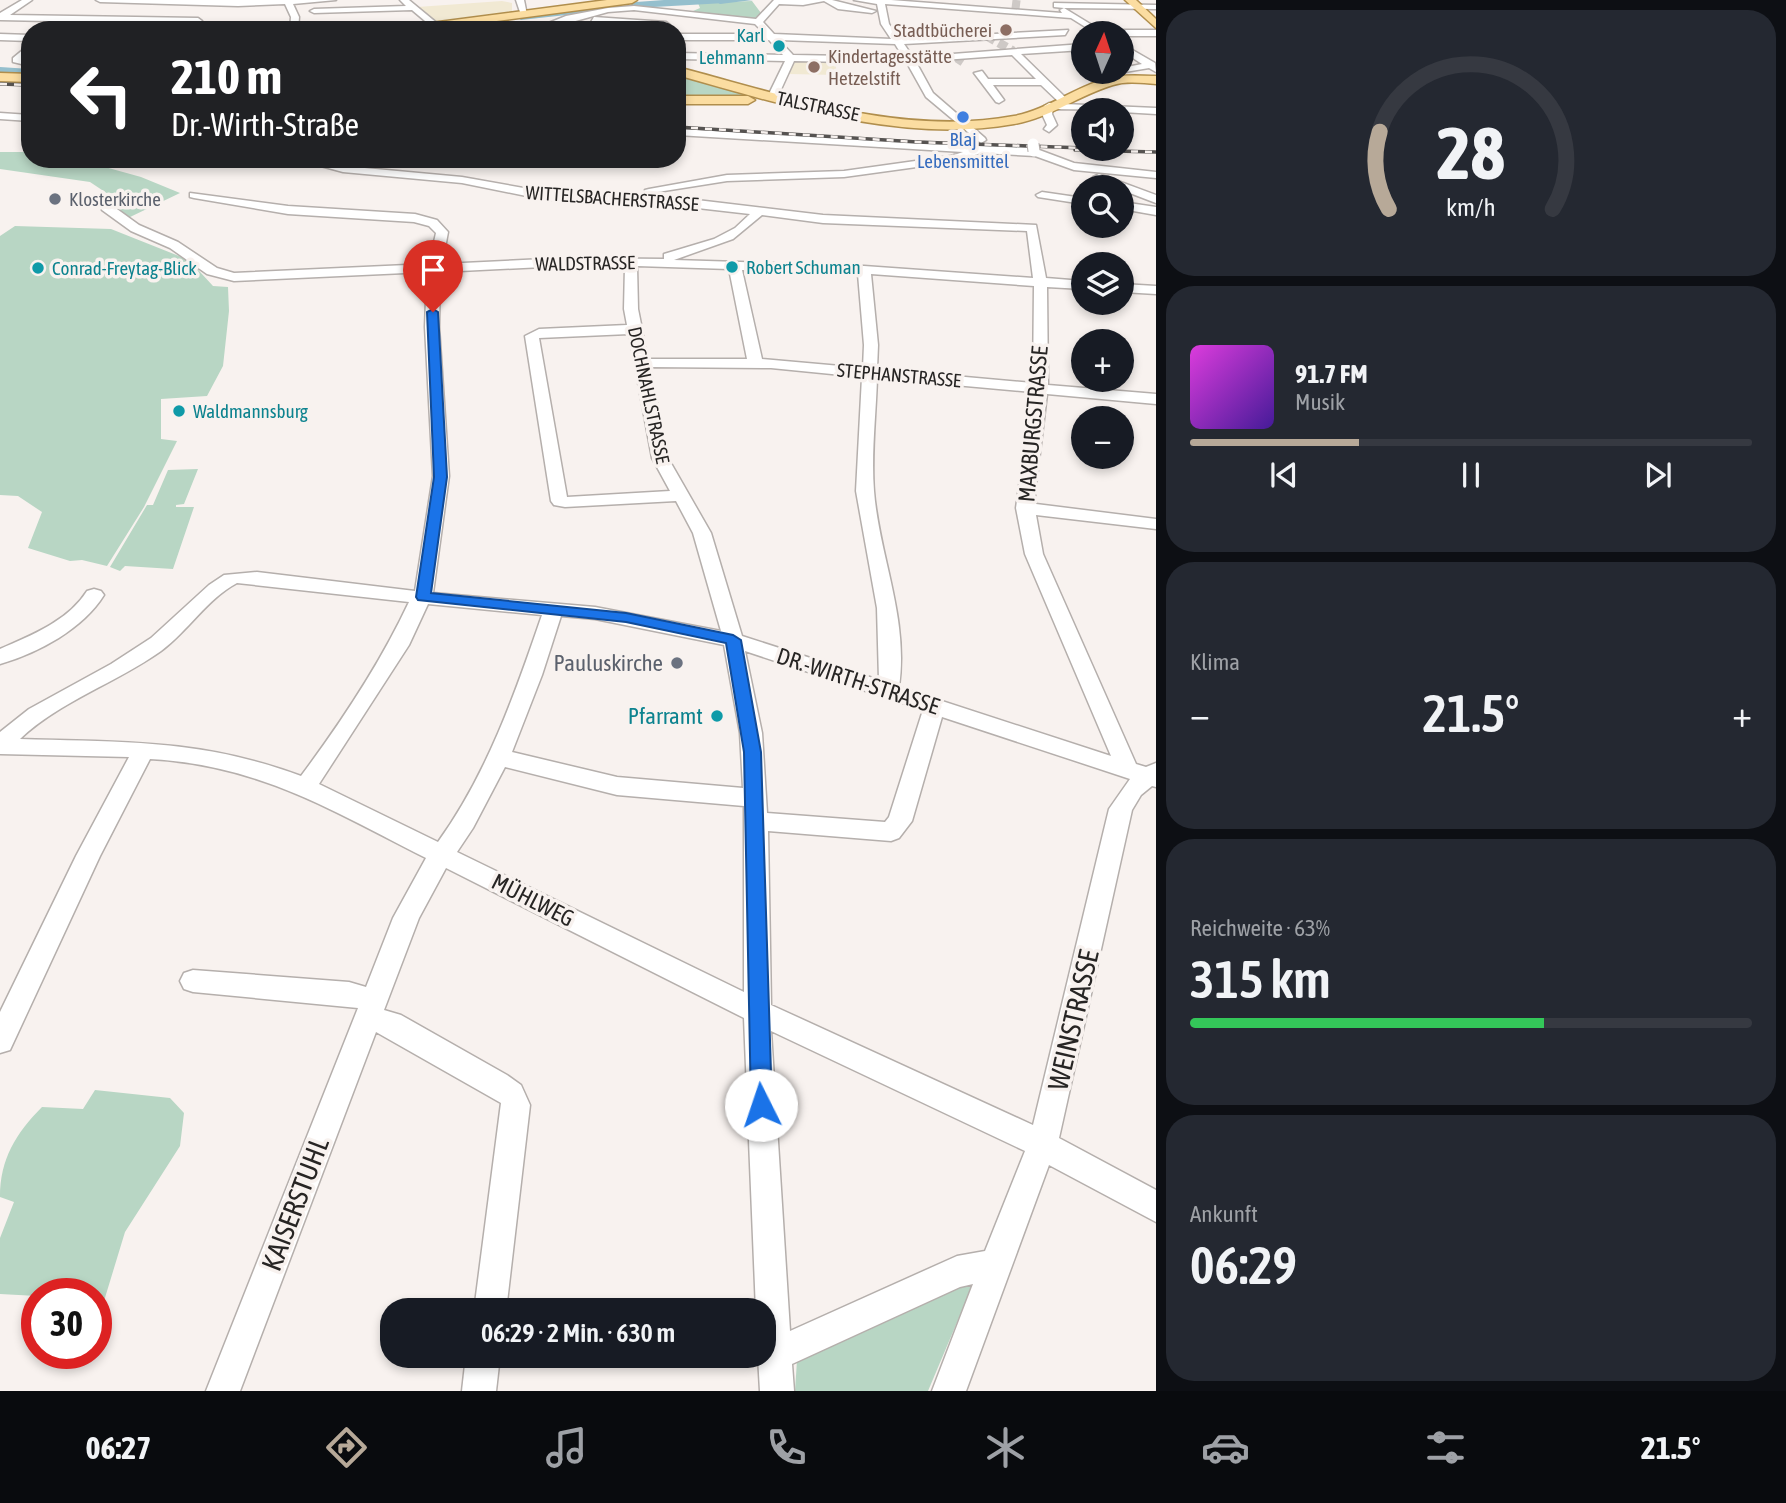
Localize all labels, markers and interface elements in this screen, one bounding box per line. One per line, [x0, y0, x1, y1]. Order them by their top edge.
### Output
place label: Stadtbücherei [894, 19, 992, 41]
north arrow [1071, 21, 1134, 84]
map controls [1071, 21, 1134, 469]
marker: Stadtbücherei [998, 22, 1014, 38]
place label: Karl Lehmann [699, 24, 765, 68]
marker: Karl Lehmann [771, 38, 787, 54]
place label: Kindertagesstätte Hetzelstift [828, 45, 952, 89]
text: 210 m [171, 48, 282, 104]
icon: left [56, 49, 147, 140]
marker: Kindertagesstätte Hetzelstift [806, 59, 822, 75]
street label: TALSTRASSE [775, 87, 861, 125]
button: sound [1071, 98, 1134, 161]
text: Dr.-Wirth-Straße [171, 106, 359, 143]
marker: Blaj Lebensmittel [955, 109, 971, 125]
text: 28 [1437, 111, 1505, 194]
place label: Blaj Lebensmittel [917, 128, 1009, 172]
button: search [1071, 175, 1134, 238]
street label: WITTELSBACHERSTRASSE [525, 181, 699, 215]
place label: Klosterkirche [69, 188, 161, 210]
marker: Klosterkirche [47, 191, 63, 207]
text: km/h [1446, 193, 1496, 221]
pin [403, 240, 463, 312]
icon: arrive [414, 251, 452, 289]
street label: WALDSTRASSE [535, 251, 635, 275]
button: layers [1071, 252, 1134, 315]
place label: Robert Schuman [746, 256, 861, 278]
place label: Conrad-Freytag-Blick [52, 257, 197, 279]
marker: Robert Schuman [724, 259, 740, 275]
marker: Conrad-Freytag-Blick [30, 260, 46, 276]
street label: DOCHNAHLSTRASSE [624, 325, 674, 465]
button: + [1071, 329, 1134, 392]
street label: MAXBURGSTRASSE [1013, 345, 1053, 503]
street label: STEPHANSTRASSE [836, 359, 962, 391]
text: 91.7 FM [1295, 359, 1368, 389]
text: Musik [1295, 389, 1345, 415]
place label: Waldmannsburg [193, 400, 309, 422]
marker: Waldmannsburg [171, 403, 187, 419]
button: − [1071, 406, 1134, 469]
icon: previous [1265, 456, 1303, 494]
icon: pause [1452, 456, 1490, 494]
icon: next [1639, 456, 1677, 494]
street label: DR.-WIRTH-STRASSE [774, 643, 943, 720]
text: Klima [1190, 649, 1240, 675]
place label: Pauluskirche [553, 650, 663, 676]
marker: Pauluskirche [669, 655, 685, 671]
text: 21.5° [1423, 683, 1519, 743]
text: − [1190, 692, 1210, 735]
text: + [1732, 692, 1752, 735]
place label: Pfarramt [628, 703, 703, 729]
marker: Pfarramt [709, 708, 725, 724]
street label: MÜHLWEG [488, 868, 578, 932]
text: Reichweite · 63% [1190, 915, 1330, 941]
street label: WEINSTRASSE [1041, 947, 1105, 1093]
text: 315 km [1190, 949, 1331, 1009]
position arrow [724, 1068, 798, 1142]
street label: KAISERSTUHL [255, 1133, 335, 1275]
text: Ankunft [1190, 1201, 1258, 1227]
text: 06:29 [1190, 1235, 1297, 1295]
speed limit sign: 30 [21, 1278, 112, 1369]
text: 06:29 · 2 Min. · 630 m [481, 1318, 675, 1348]
icon: directions [322, 1423, 371, 1472]
icon: music [542, 1423, 591, 1472]
icon: phone [762, 1423, 811, 1472]
icon: climate [981, 1423, 1030, 1472]
icon: car [1201, 1423, 1250, 1472]
icon: filters [1421, 1423, 1470, 1472]
text: 06:27 [85, 1429, 151, 1466]
text: 21.5° [1641, 1429, 1700, 1466]

